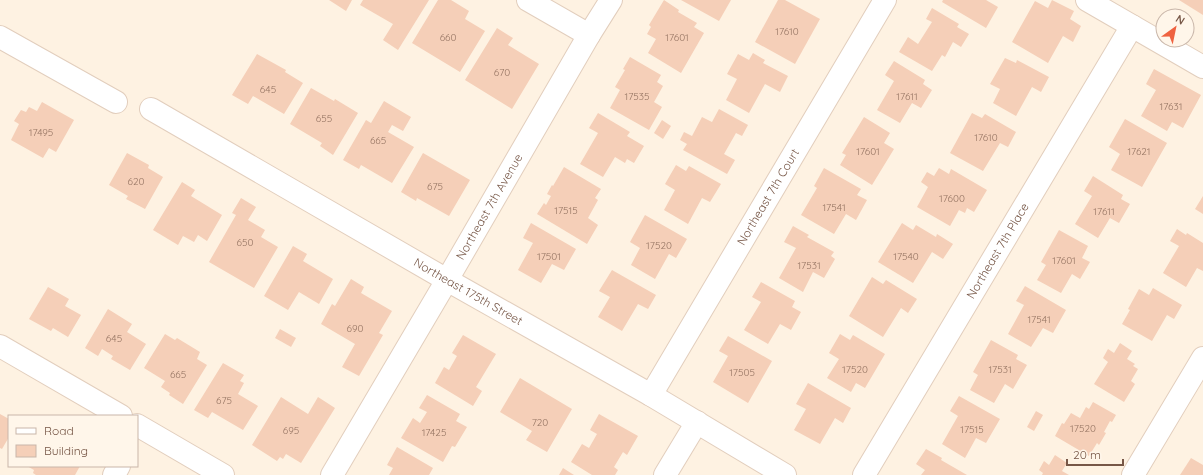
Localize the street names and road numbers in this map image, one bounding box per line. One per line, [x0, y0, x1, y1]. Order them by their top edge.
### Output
street label: Northeast 7th Court [733, 146, 802, 248]
street label: Northeast 7th Avenue [452, 151, 526, 262]
street label: Northeast 7th Place [963, 200, 1032, 301]
street label: Northeast 175th Street [411, 254, 525, 328]

